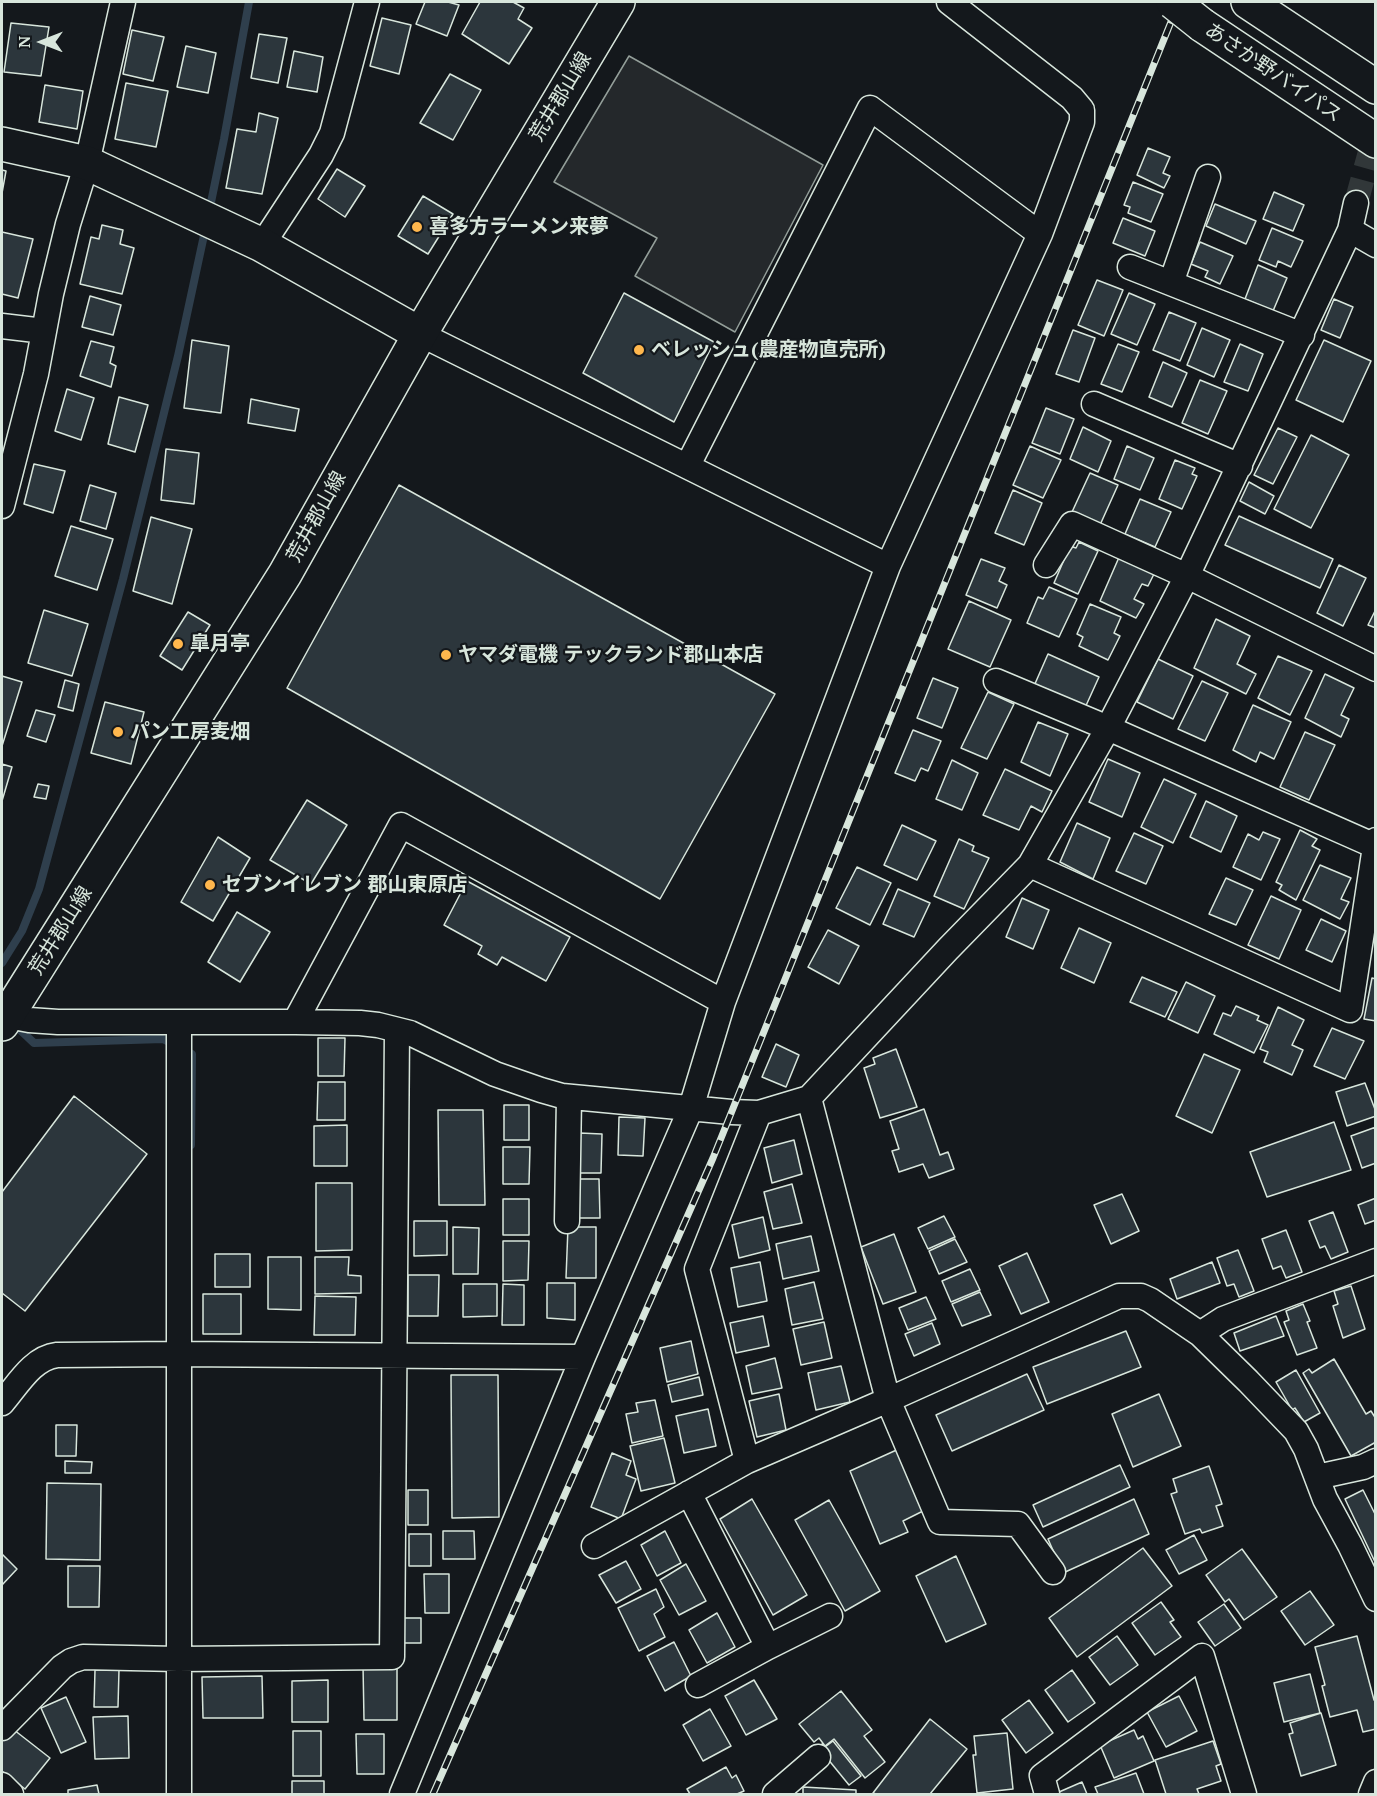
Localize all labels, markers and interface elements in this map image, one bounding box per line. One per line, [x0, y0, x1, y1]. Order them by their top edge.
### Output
north arrow [12, 12, 72, 72]
street label: あさか野バイパス [1200, 18, 1346, 128]
text: N [13, 36, 35, 48]
street label: 荒井郡山線 [525, 48, 597, 146]
place label: 喜多方ラーメン来夢 [429, 215, 609, 239]
marker: 喜多方ラーメン来夢 [410, 220, 424, 234]
place label: ベレッシュ(農産物直売所) [651, 338, 886, 362]
marker: ベレッシュ(農産物直売所) [632, 343, 646, 357]
street label: 荒井郡山線 [282, 467, 352, 567]
place label: 皐月亭 [190, 632, 250, 656]
marker: 皐月亭 [171, 637, 185, 651]
place label: ヤマダ電機 テックランド郡山本店 [458, 643, 763, 667]
marker: ヤマダ電機 テックランド郡山本店 [439, 648, 453, 662]
place label: パン工房麦畑 [130, 720, 250, 744]
marker: パン工房麦畑 [111, 725, 125, 739]
place label: セブンイレブン 郡山東原店 [222, 873, 467, 897]
marker: セブンイレブン 郡山東原店 [203, 878, 217, 892]
street label: 荒井郡山線 [24, 882, 98, 980]

